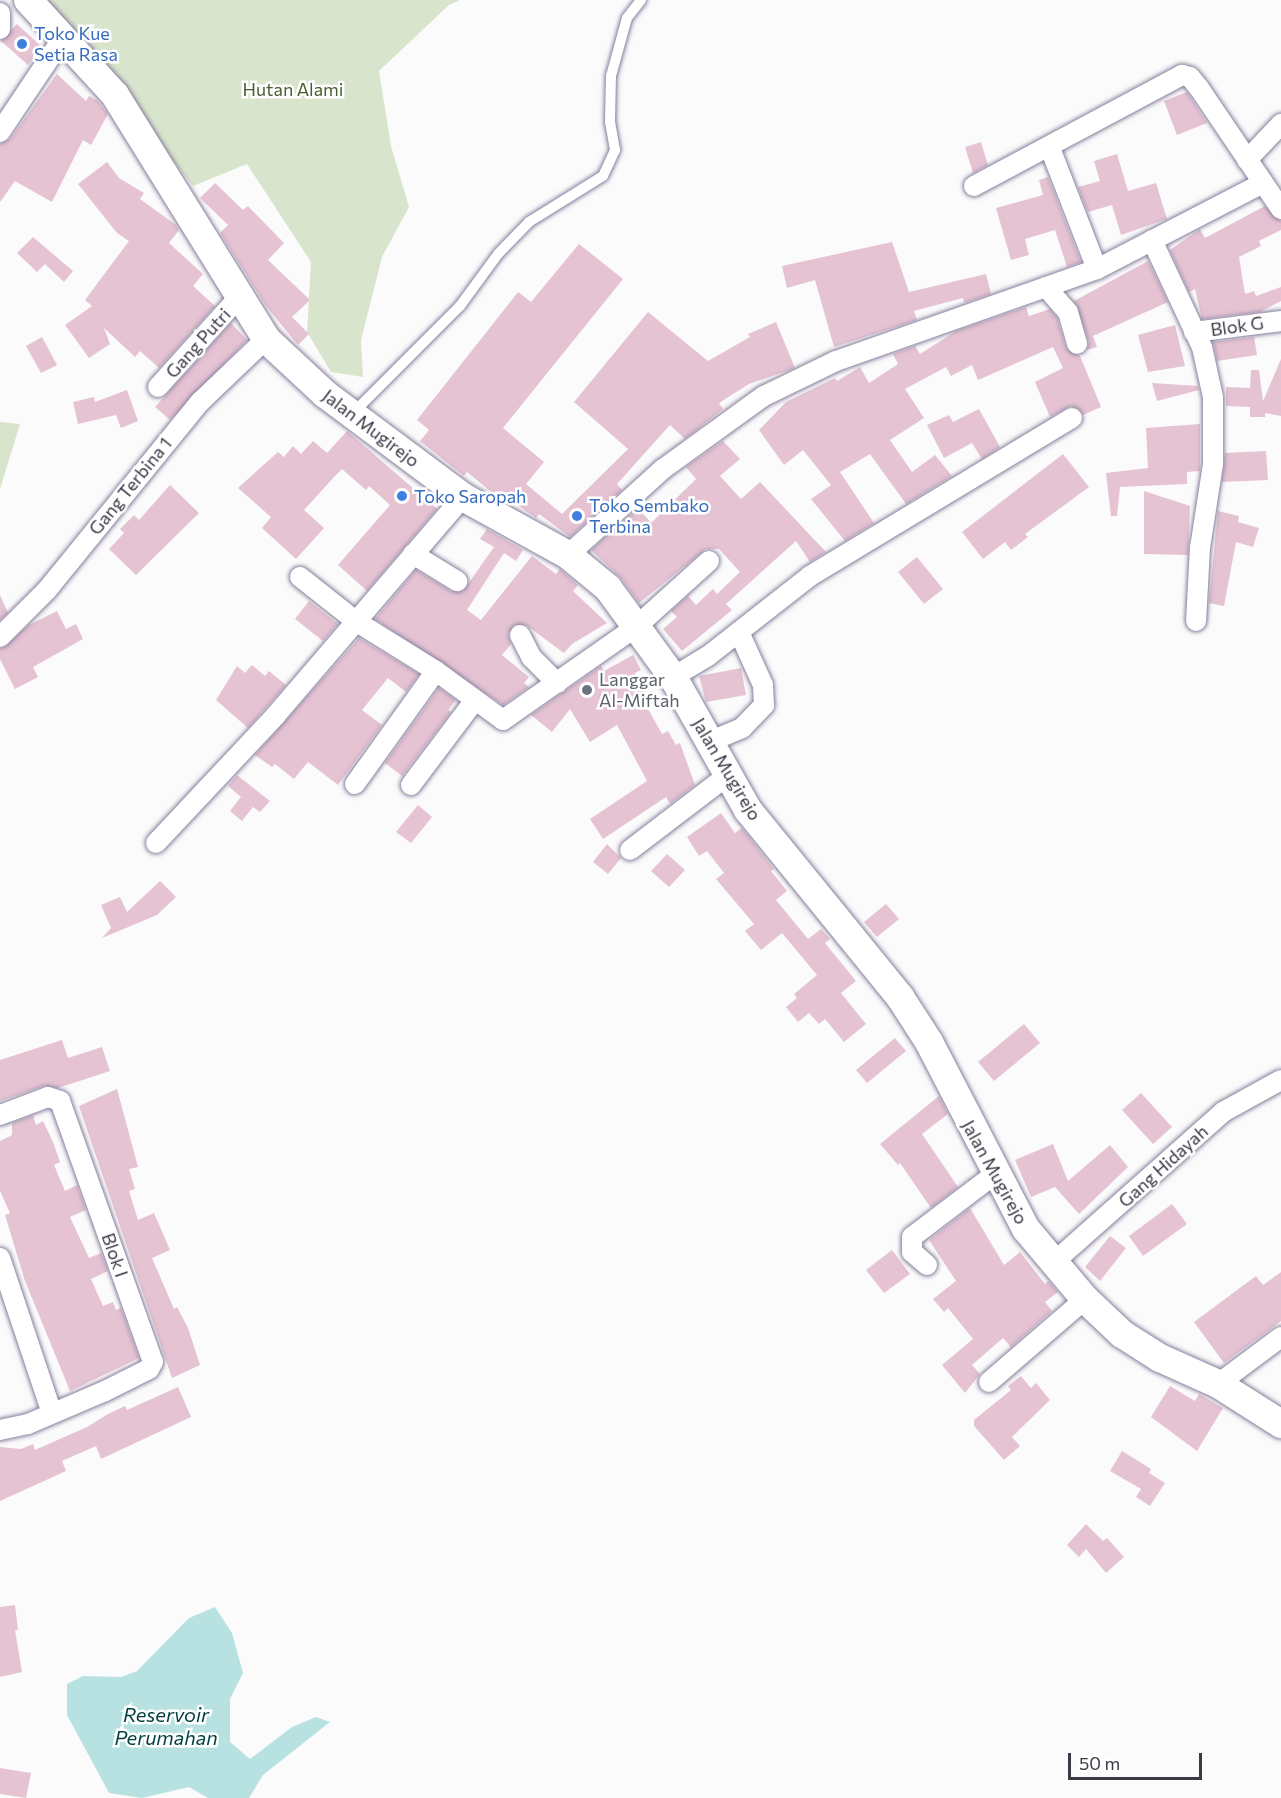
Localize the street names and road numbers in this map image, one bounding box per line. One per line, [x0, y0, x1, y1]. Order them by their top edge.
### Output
street label: Gang Putri [161, 304, 235, 382]
street label: Blok G [1209, 312, 1265, 340]
street label: Jalan Mugirejo [318, 385, 424, 471]
street label: Gang Terbina 1 [84, 433, 176, 539]
street label: Jalan Mugirejo [688, 714, 766, 824]
street label: Jalan Mugirejo [957, 1116, 1033, 1228]
street label: Gang Hidayah [1114, 1120, 1212, 1212]
street label: Blok I [97, 1230, 133, 1280]

